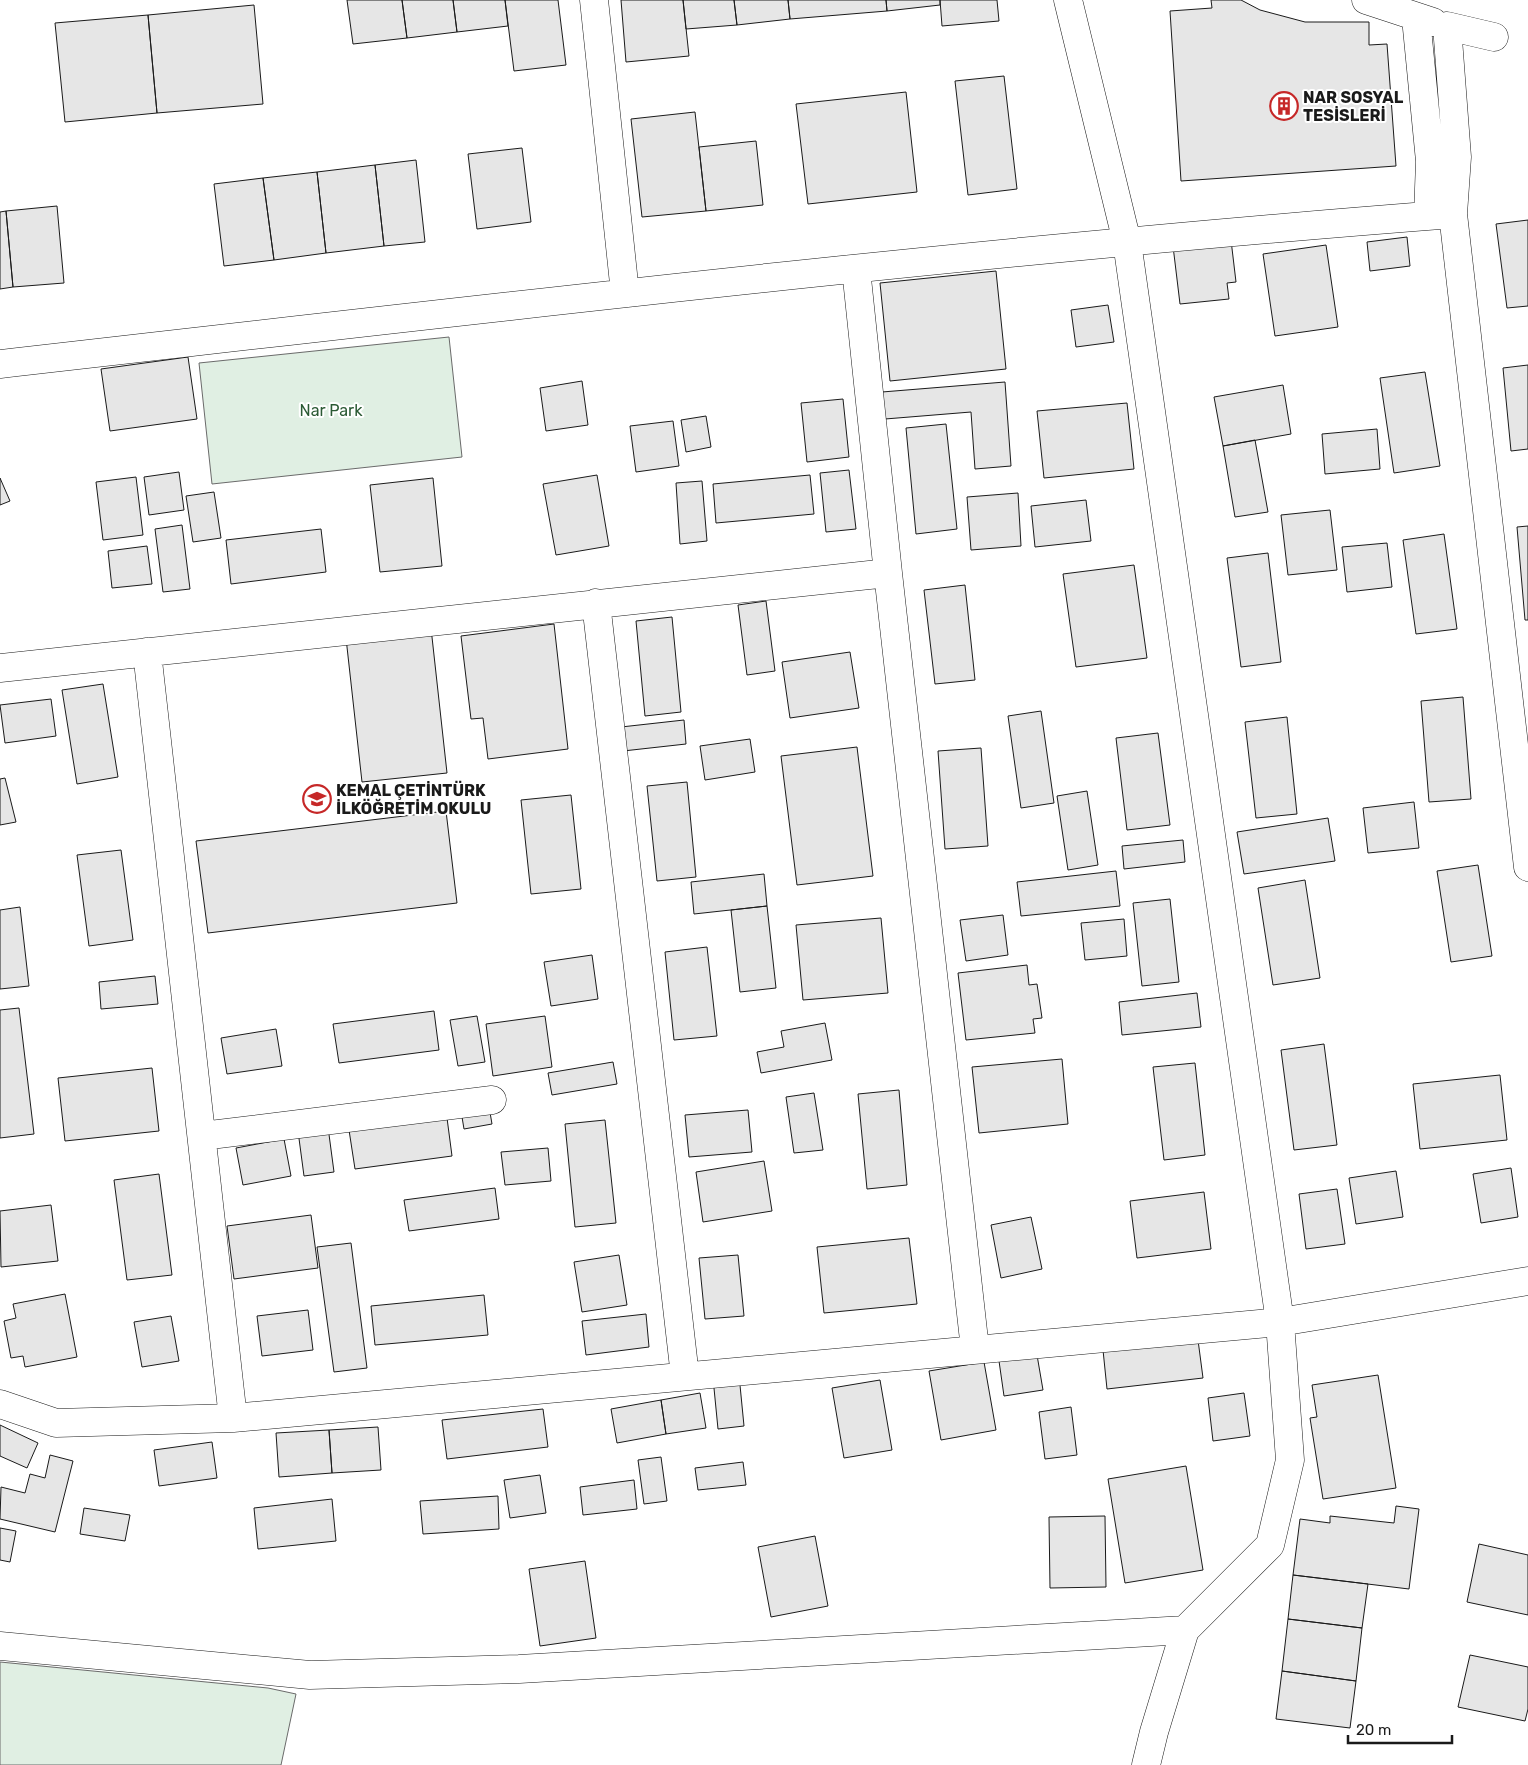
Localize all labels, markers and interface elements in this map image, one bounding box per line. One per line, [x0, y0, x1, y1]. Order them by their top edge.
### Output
place label: NAR SOSYAL TESİSLERİ [1303, 88, 1404, 125]
building icon: NAR SOSYAL TESİSLERİ [1269, 91, 1299, 121]
park label: Nar Park [300, 401, 363, 420]
place label: KEMAL ÇETİNTÜRK İLKÖĞRETİM OKULU [336, 780, 491, 818]
school or university icon: KEMAL ÇETİNTÜRK İLKÖĞRETİM OKULU [302, 784, 332, 814]
scale bar [1348, 1712, 1452, 1744]
text: 20 m [1356, 1721, 1391, 1739]

